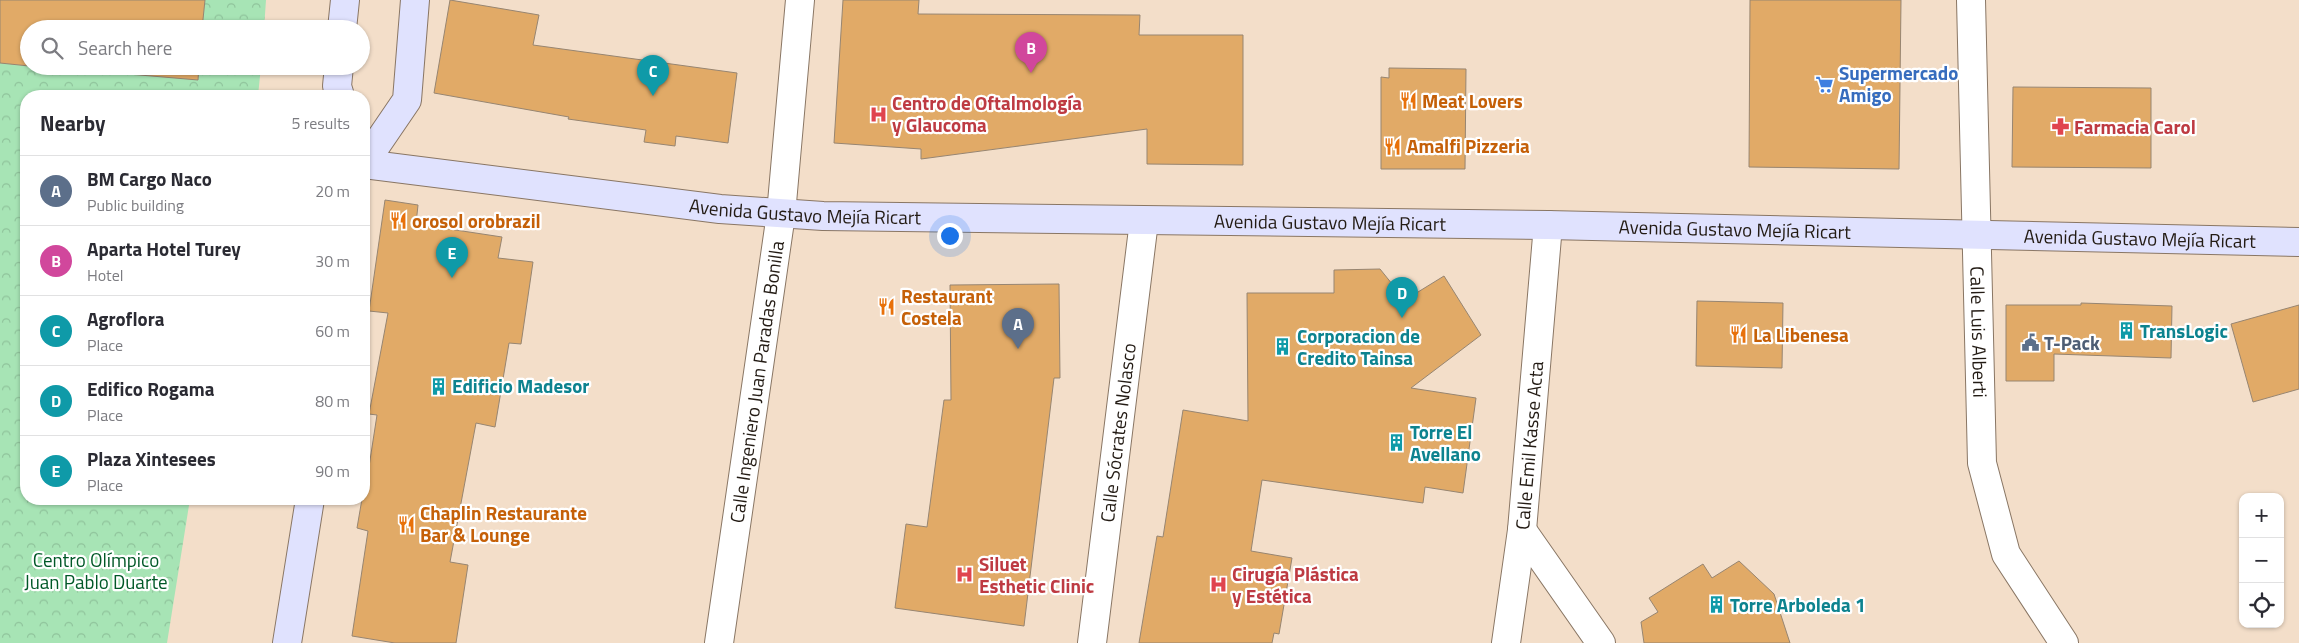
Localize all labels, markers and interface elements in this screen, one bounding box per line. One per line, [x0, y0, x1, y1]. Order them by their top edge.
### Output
search box [20, 20, 370, 75]
pin: B [1015, 32, 1047, 73]
text: Search here [78, 33, 172, 62]
icon: search [38, 34, 66, 62]
pin: C [637, 55, 669, 96]
place label: Supermercado Amigo [1839, 58, 1958, 109]
supermarket icon: Supermercado Amigo [1815, 74, 1835, 94]
place label: Meat Lovers [1422, 86, 1523, 115]
place label: Centro de Oftalmología y Glaucoma [892, 88, 1082, 139]
restaurant icon: Meat Lovers [1398, 91, 1418, 111]
hospital icon: Centro de Oftalmología y Glaucoma [868, 104, 888, 124]
text: Nearby [40, 107, 105, 139]
text: 5 results [291, 111, 350, 135]
place label: Farmacia Carol [2074, 112, 2196, 141]
pharmacy icon: Farmacia Carol [2050, 117, 2070, 137]
place label: Amalfi Pizzeria [1407, 131, 1530, 160]
restaurant icon: Amalfi Pizzeria [1383, 136, 1403, 156]
text: BM Cargo Naco [87, 164, 212, 193]
text: A [51, 179, 61, 203]
text: 20 m [315, 179, 350, 203]
street label: Avenida Gustavo Mejía Ricart [688, 190, 922, 231]
text: Public building [87, 193, 184, 217]
place label: orosol orobrazil [412, 206, 541, 235]
street label: Avenida Gustavo Mejía Ricart [1214, 206, 1446, 238]
restaurant icon: orosol orobrazil [388, 211, 408, 231]
street label: Avenida Gustavo Mejía Ricart [1618, 212, 1852, 246]
street label: Avenida Gustavo Mejía Ricart [2023, 221, 2256, 255]
your location [937, 223, 963, 249]
text: Aparta Hotel Turey [87, 234, 241, 263]
pin: E [436, 237, 468, 278]
street label: Calle Ingeniero Juan Paradas Bonilla [722, 238, 791, 525]
text: B [51, 249, 61, 273]
text: 30 m [315, 249, 350, 273]
text: Hotel [87, 263, 124, 287]
street label: Calle Luis Alberti [1963, 266, 1995, 398]
pin: D [1386, 277, 1418, 318]
place label: Restaurant Costela [901, 281, 993, 332]
restaurant icon: Restaurant Costela [877, 297, 897, 317]
text: Agroflora [87, 304, 164, 333]
pin: A [1002, 308, 1034, 349]
place label: TransLogic [2140, 316, 2228, 345]
text: C [52, 319, 60, 343]
text: 60 m [315, 319, 350, 343]
place label: La Libenesa [1753, 320, 1849, 349]
place label: Corporacion de Credito Tainsa [1297, 321, 1420, 372]
building icon: TransLogic [2116, 321, 2136, 341]
restaurant icon: La Libenesa [1729, 325, 1749, 345]
place label: T-Pack [2044, 328, 2100, 357]
text: Place [87, 333, 123, 357]
public building icon: T-Pack [2020, 333, 2040, 353]
building icon: Corporacion de Credito Tainsa [1273, 337, 1293, 357]
street label: Calle Sócrates Nolasco [1092, 341, 1143, 524]
street label: Calle Emil Kasse Acta [1507, 359, 1550, 531]
place label: Edificio Madesor [452, 371, 589, 400]
text: Edifico Rogama [87, 374, 214, 403]
building icon: Edificio Madesor [428, 376, 448, 396]
text: D [51, 389, 61, 413]
text: 80 m [315, 389, 350, 413]
text: Place [87, 403, 123, 427]
place label: Torre El Avellano [1410, 417, 1481, 468]
building icon: Torre El Avellano [1386, 433, 1406, 453]
text: Plaza Xintesees [87, 444, 216, 473]
text: E [52, 459, 60, 483]
text: 90 m [315, 459, 350, 483]
text: Place [87, 473, 123, 497]
map controls [2239, 493, 2284, 628]
button: + [2239, 493, 2284, 538]
place label: Chaplin Restaurante Bar & Lounge [420, 498, 587, 549]
restaurant icon: Chaplin Restaurante Bar & Lounge [396, 514, 416, 534]
button: − [2239, 538, 2284, 583]
park label: Centro Olímpico Juan Pablo Duarte [24, 545, 168, 596]
place label: Siluet Esthetic Clinic [979, 549, 1094, 600]
place label: Cirugía Plástica y Estética [1232, 559, 1359, 610]
hospital icon: Siluet Esthetic Clinic [955, 565, 975, 585]
hospital icon: Cirugía Plástica y Estética [1208, 575, 1228, 595]
button: locate [2239, 583, 2284, 628]
place label: Torre Arboleda 1 [1730, 590, 1866, 619]
building icon: Torre Arboleda 1 [1706, 595, 1726, 615]

